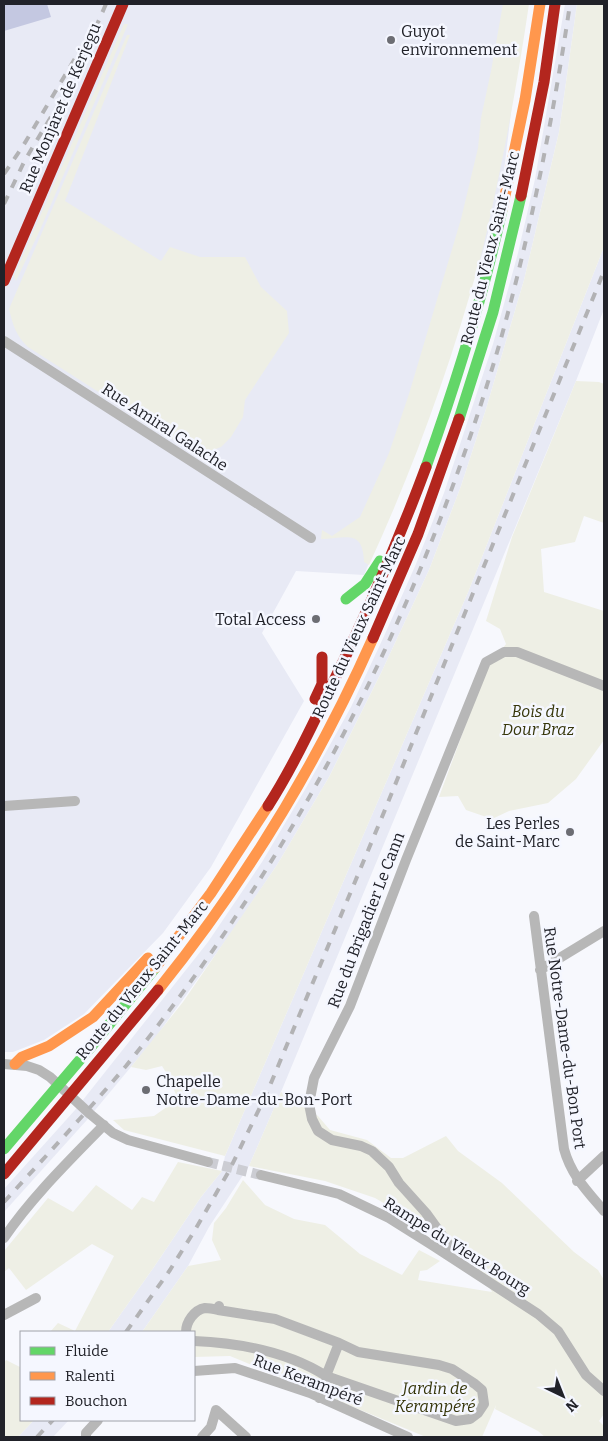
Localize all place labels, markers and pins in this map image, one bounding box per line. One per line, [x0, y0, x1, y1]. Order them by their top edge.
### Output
place label: Guyot environnement [401, 22, 518, 59]
marker: Guyot environnement [385, 34, 397, 46]
place label: Total Access [215, 610, 306, 629]
marker: Total Access [310, 613, 322, 625]
place label: Les Perles de Saint-Marc [455, 814, 560, 851]
marker: Les Perles de Saint-Marc [564, 826, 576, 838]
place label: Chapelle Notre-Dame-du-Bon-Port [156, 1072, 352, 1109]
marker: Chapelle Notre-Dame-du-Bon-Port [140, 1084, 152, 1096]

